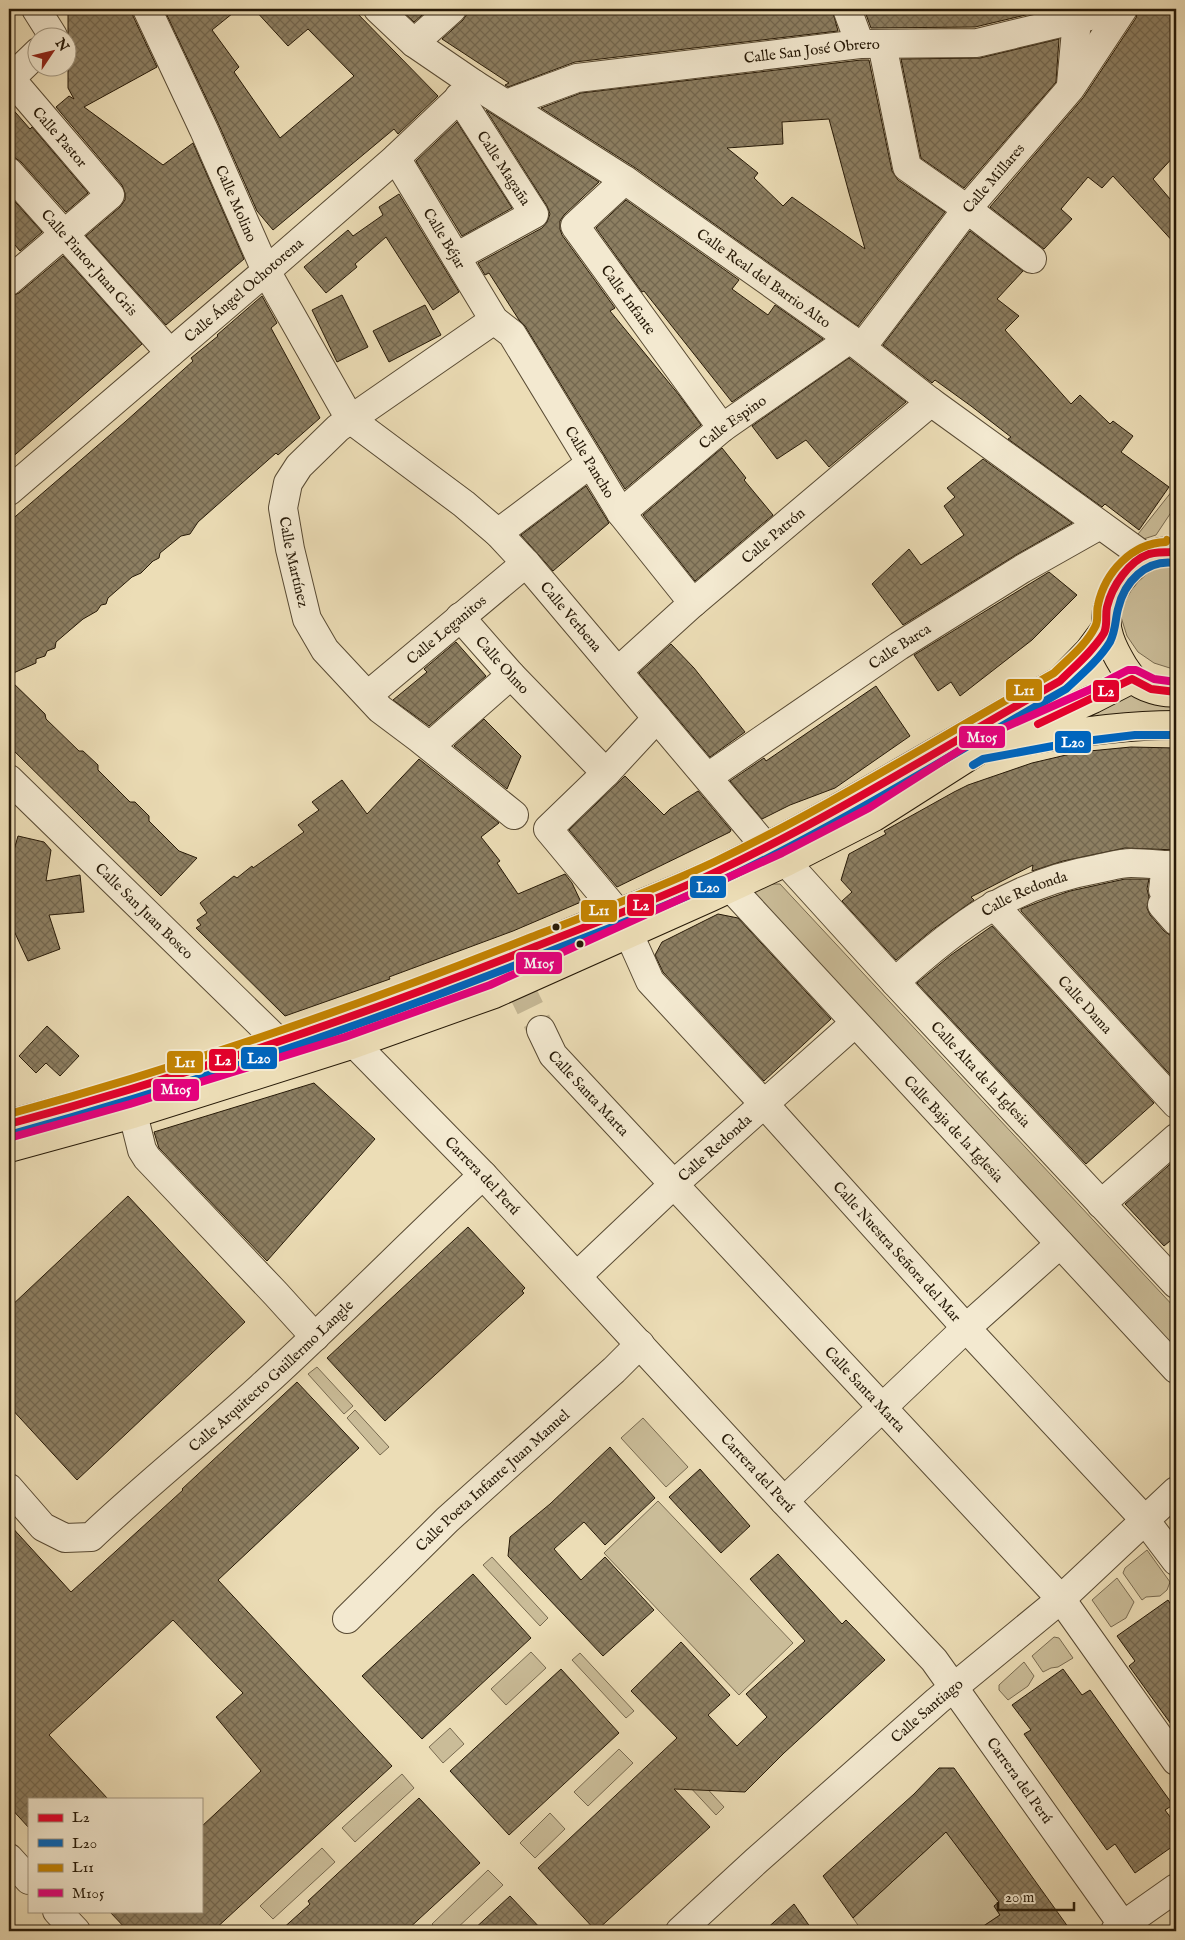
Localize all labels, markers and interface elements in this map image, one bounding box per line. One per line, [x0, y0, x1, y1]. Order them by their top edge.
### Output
north arrow [28, 28, 78, 78]
text: N [50, 34, 73, 55]
street label: Calle San José Obrero [743, 35, 880, 68]
street label: Calle Pastor [28, 103, 92, 172]
street label: Calle Magaña [472, 127, 535, 210]
street label: Calle Millares [959, 140, 1029, 217]
street label: Calle Molino [211, 162, 261, 245]
street label: Calle Béjar [419, 205, 470, 273]
street label: Calle Pintor Juan Gris [37, 206, 141, 320]
street label: Calle Real del Barrio Alto [693, 224, 834, 332]
street label: Calle Ángel Ochotorena [180, 234, 308, 347]
street label: Calle Infante [596, 261, 660, 339]
street label: Calle Espino [695, 391, 770, 453]
street label: Calle Pancho [560, 423, 619, 502]
street label: Calle Patrón [738, 504, 809, 568]
street label: Calle Martínez [275, 515, 313, 610]
street label: Calle Verbena [536, 578, 606, 656]
street label: Calle Leganitos [403, 591, 490, 669]
street label: Calle Barca [865, 619, 935, 674]
street label: Calle Olmo [471, 632, 533, 698]
line badge: L11 [1005, 678, 1043, 702]
line badge: L2 [1092, 679, 1120, 703]
text: L11 [1014, 682, 1034, 700]
text: L2 [1098, 683, 1115, 701]
line badge: M105 [958, 725, 1006, 749]
text: M105 [967, 729, 997, 747]
line badge: L20 [1054, 730, 1092, 754]
text: L20 [1061, 734, 1085, 752]
street label: Calle San Juan Bosco [91, 859, 197, 963]
street label: Calle Redonda [978, 867, 1070, 921]
line badge: L20 [689, 875, 727, 899]
text: L20 [696, 879, 720, 897]
line badge: L2 [626, 893, 655, 917]
text: L2 [633, 897, 650, 915]
line badge: L11 [580, 899, 618, 923]
text: L11 [589, 902, 609, 920]
unlabelled marker [551, 922, 561, 932]
unlabelled marker [575, 939, 585, 949]
line badge: M105 [515, 951, 563, 975]
text: M105 [524, 955, 554, 973]
street label: Calle Dama [1053, 972, 1116, 1038]
street label: Calle Alta de la Iglesia [926, 1017, 1035, 1132]
line badge: L20 [240, 1046, 278, 1070]
street label: Calle Santa Marta [544, 1047, 633, 1141]
line badge: L2 [208, 1048, 237, 1072]
line badge: L11 [166, 1050, 204, 1074]
text: L20 [247, 1050, 271, 1068]
text: L2 [215, 1052, 232, 1070]
text: L11 [175, 1054, 195, 1072]
street label: Calle Baja de la Iglesia [899, 1072, 1008, 1187]
line badge: M105 [152, 1078, 200, 1102]
text: M105 [161, 1081, 191, 1099]
street label: Calle Redonda [674, 1110, 756, 1186]
street label: Carrera del Perú [441, 1133, 524, 1219]
street label: Calle Nuestra Señora del Mar [829, 1178, 965, 1327]
street label: Calle Arquitecto Guillermo Langle [185, 1296, 358, 1456]
street label: Calle Santa Marta [820, 1343, 910, 1437]
street label: Calle Poeta Infante Juan Manuel [412, 1405, 574, 1556]
street label: Carrera del Perú [716, 1429, 799, 1517]
street label: Calle Santiago [887, 1674, 967, 1747]
street label: Carrera del Perú [982, 1734, 1057, 1828]
legend [28, 1798, 202, 1912]
text: L2 [72, 1808, 90, 1827]
text: L20 [72, 1834, 97, 1853]
text: L11 [72, 1858, 94, 1877]
scale bar [998, 1880, 1074, 1912]
text: M105 [72, 1884, 105, 1903]
text: 20 m [1005, 1888, 1035, 1907]

